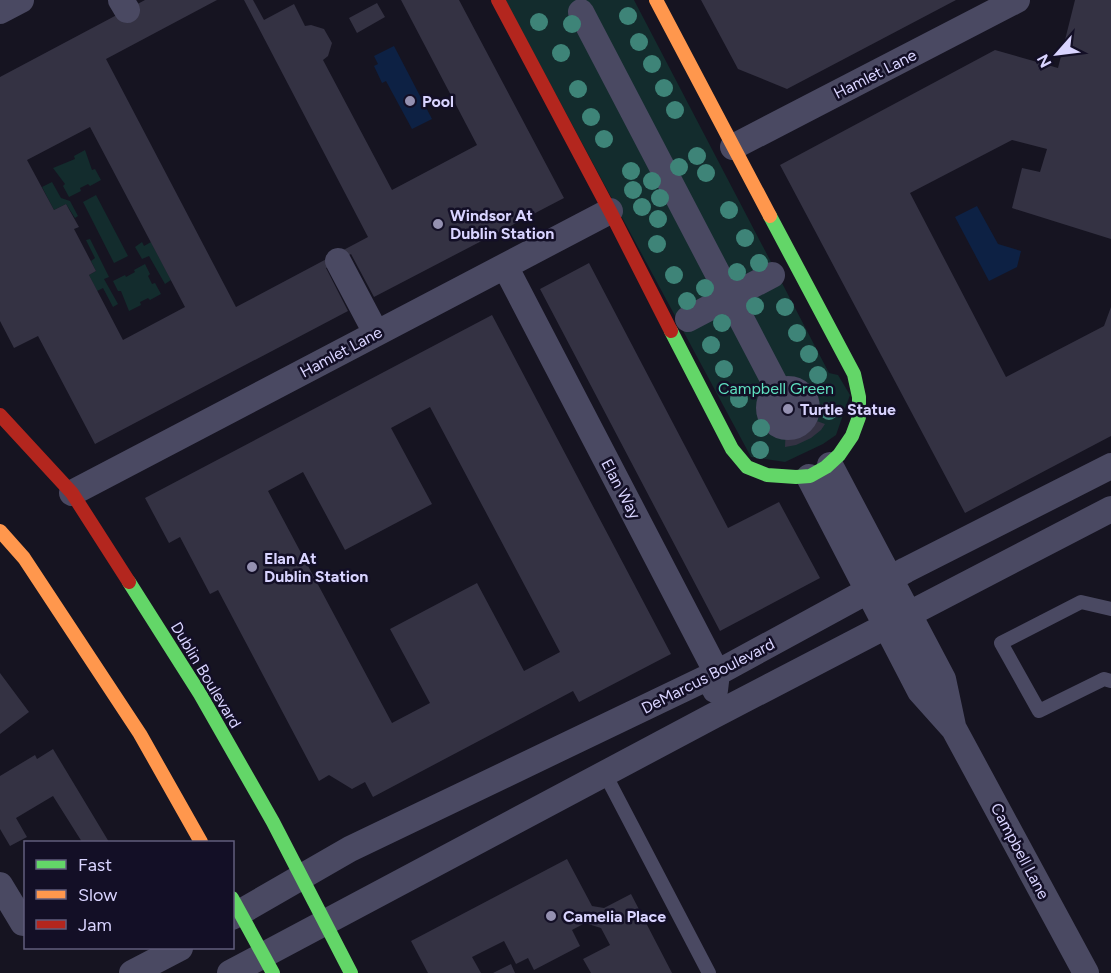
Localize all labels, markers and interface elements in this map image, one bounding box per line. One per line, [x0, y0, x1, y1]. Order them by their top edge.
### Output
north arrow [1027, 24, 1087, 84]
street label: Hamlet Lane [831, 45, 920, 103]
text: N [1033, 51, 1055, 71]
place label: Pool [422, 92, 454, 111]
marker: Pool [403, 94, 417, 108]
place label: Windsor At Dublin Station [450, 206, 554, 243]
marker: Windsor At Dublin Station [431, 217, 445, 231]
street label: Hamlet Lane [297, 322, 386, 382]
park label: Campbell Green [718, 379, 834, 398]
place label: Turtle Statue [800, 400, 896, 419]
marker: Turtle Statue [781, 402, 795, 416]
street label: Elan Way [597, 456, 645, 523]
place label: Elan At Dublin Station [264, 549, 368, 586]
marker: Elan At Dublin Station [245, 560, 259, 574]
street label: Dublin Boulevard [167, 618, 245, 732]
street label: DeMarcus Boulevard [638, 634, 778, 718]
street label: Campbell Lane [987, 800, 1053, 902]
legend [24, 841, 234, 949]
text: Fast [78, 854, 112, 876]
text: Slow [78, 884, 117, 906]
place label: Camelia Place [563, 907, 666, 926]
marker: Camelia Place [544, 909, 558, 923]
text: Jam [78, 914, 112, 936]

